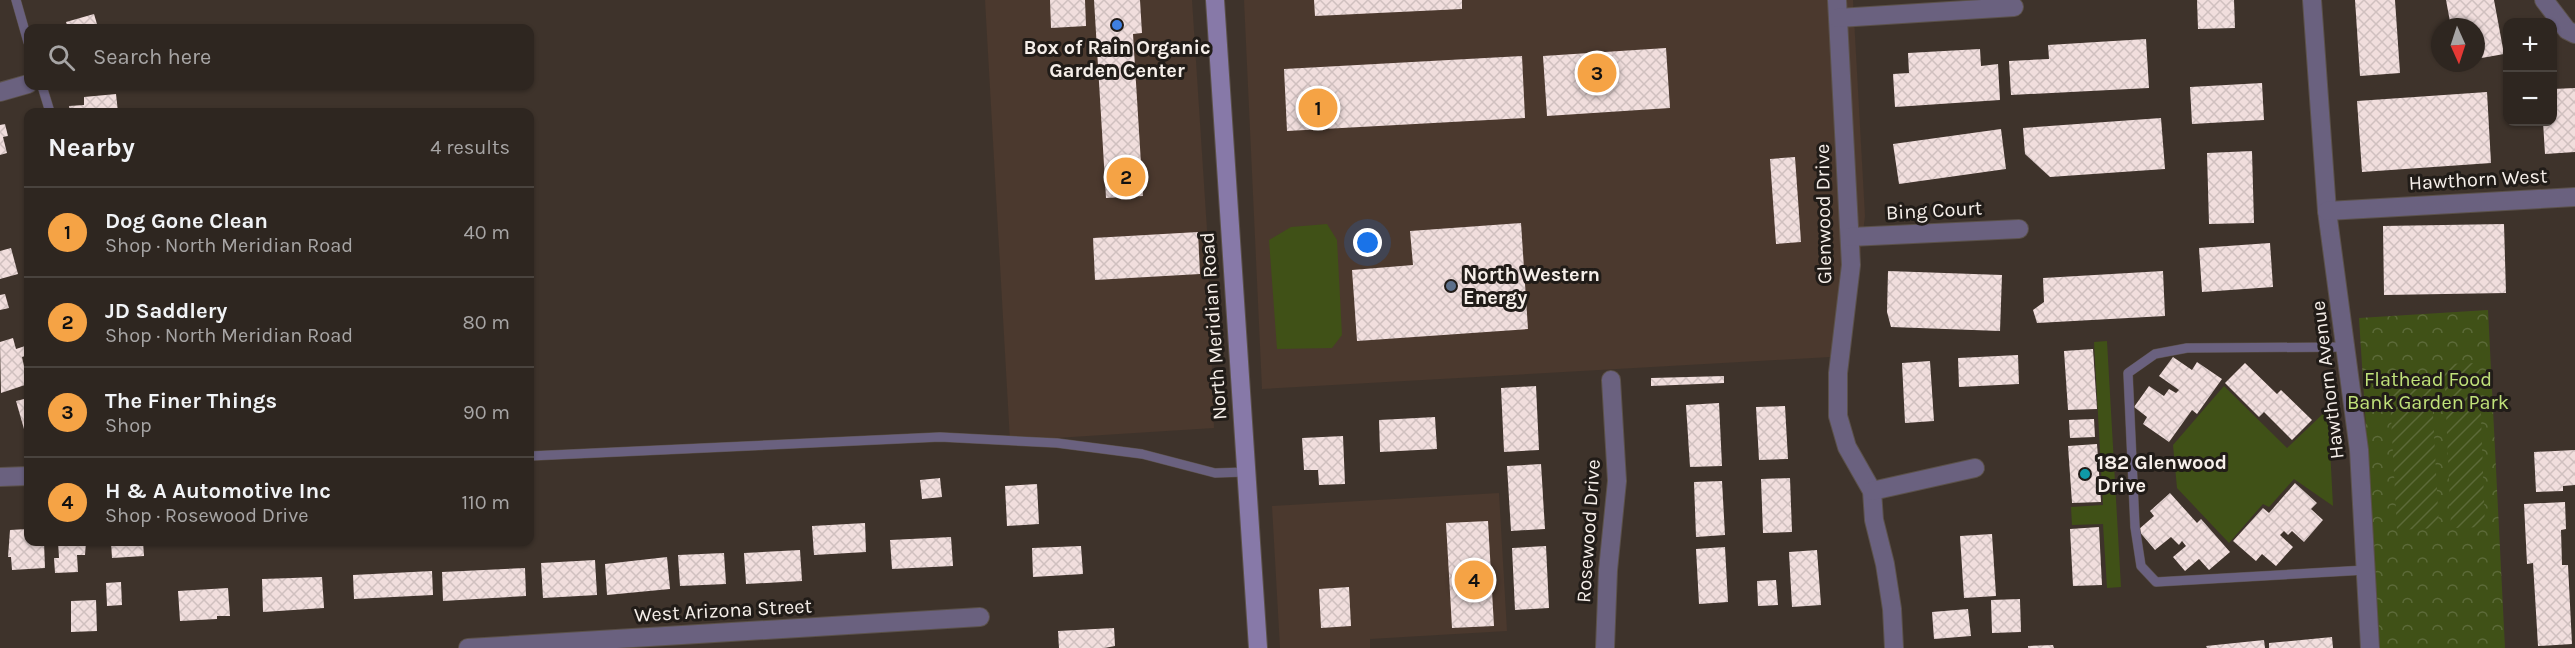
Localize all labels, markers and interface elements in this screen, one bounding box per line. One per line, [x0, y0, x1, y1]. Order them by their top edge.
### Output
marker: Box of Rain Organic Garden Center [1110, 18, 1124, 32]
north arrow [2431, 18, 2485, 72]
map controls [2503, 18, 2557, 126]
button: + [2503, 18, 2557, 72]
search box [24, 24, 534, 90]
place label: Box of Rain Organic Garden Center [1023, 36, 1211, 82]
icon: search [45, 41, 78, 74]
text: Search here [93, 44, 211, 70]
pin: 3 [1578, 50, 1616, 96]
button: − [2503, 72, 2557, 126]
pin: 1 [1298, 86, 1338, 130]
text: Nearby [48, 132, 135, 163]
text: 4 results [430, 136, 510, 159]
street label: Glenwood Drive [1811, 144, 1836, 284]
pin: 2 [1106, 154, 1146, 200]
street label: Hawthorn West [2408, 164, 2548, 195]
street label: Bing Court [1885, 196, 1983, 225]
text: Dog Gone Clean [105, 208, 268, 234]
text: 1 [64, 221, 71, 244]
text: 40 m [464, 221, 510, 244]
your location [1353, 228, 1382, 257]
street label: North Meridian Road [1195, 231, 1232, 421]
text: Shop · North Meridian Road [105, 234, 353, 257]
place label: North Western Energy [1463, 263, 1600, 309]
marker: North Western Energy [1444, 279, 1458, 293]
text: JD Saddlery [105, 298, 227, 324]
street label: Hawthorn Avenue [2306, 299, 2349, 460]
text: 2 [61, 311, 74, 334]
text: 80 m [462, 311, 510, 334]
text: Shop · North Meridian Road [105, 324, 353, 347]
park label: Flathead Food Bank Garden Park [2347, 368, 2509, 414]
text: The Finer Things [105, 388, 277, 414]
text: 3 [61, 401, 74, 424]
text: 90 m [463, 401, 510, 424]
text: Shop [105, 414, 152, 437]
place label: 182 Glenwood Drive [2097, 451, 2227, 497]
street label: Rosewood Drive [1572, 459, 1605, 603]
marker: 182 Glenwood Drive [2078, 467, 2092, 481]
text: H & A Automotive Inc [105, 478, 331, 504]
text: 4 [62, 491, 73, 514]
text: 110 m [461, 491, 510, 514]
text: Shop · Rosewood Drive [105, 504, 308, 527]
pin: 4 [1454, 558, 1494, 602]
street label: West Arizona Street [633, 594, 813, 627]

